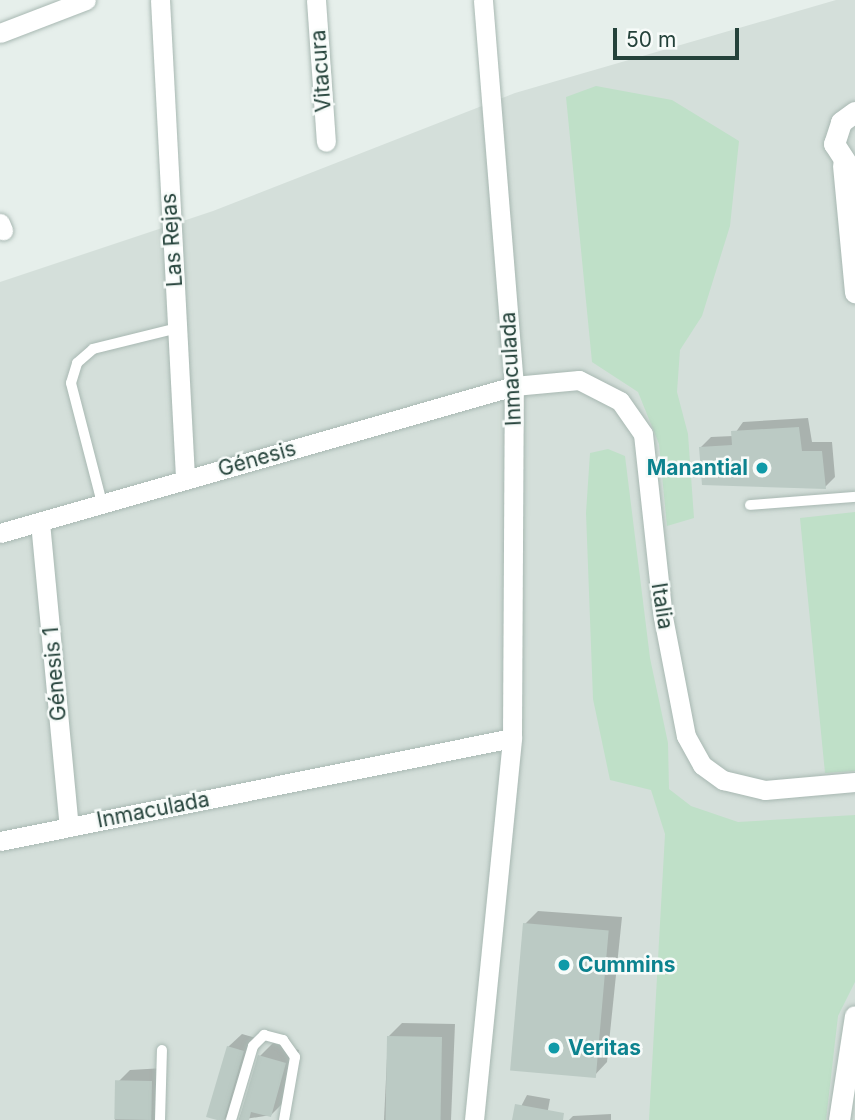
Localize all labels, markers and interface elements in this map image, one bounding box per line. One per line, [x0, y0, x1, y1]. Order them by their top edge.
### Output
scale bar [617, 14, 743, 58]
text: 50 m [626, 27, 676, 52]
street label: Vitacura [306, 29, 336, 113]
street label: Las Rejas [156, 192, 188, 288]
street label: Inmaculada [495, 311, 527, 427]
street label: Génesis [215, 436, 299, 482]
place label: Manantial [647, 455, 748, 481]
marker: Manantial [754, 460, 770, 476]
street label: Italia [646, 581, 678, 631]
street label: Génesis 1 [38, 626, 72, 722]
street label: Inmaculada [95, 787, 211, 833]
place label: Cummins [578, 952, 675, 978]
marker: Cummins [556, 957, 572, 973]
place label: Veritas [568, 1035, 641, 1061]
marker: Veritas [546, 1040, 562, 1056]

